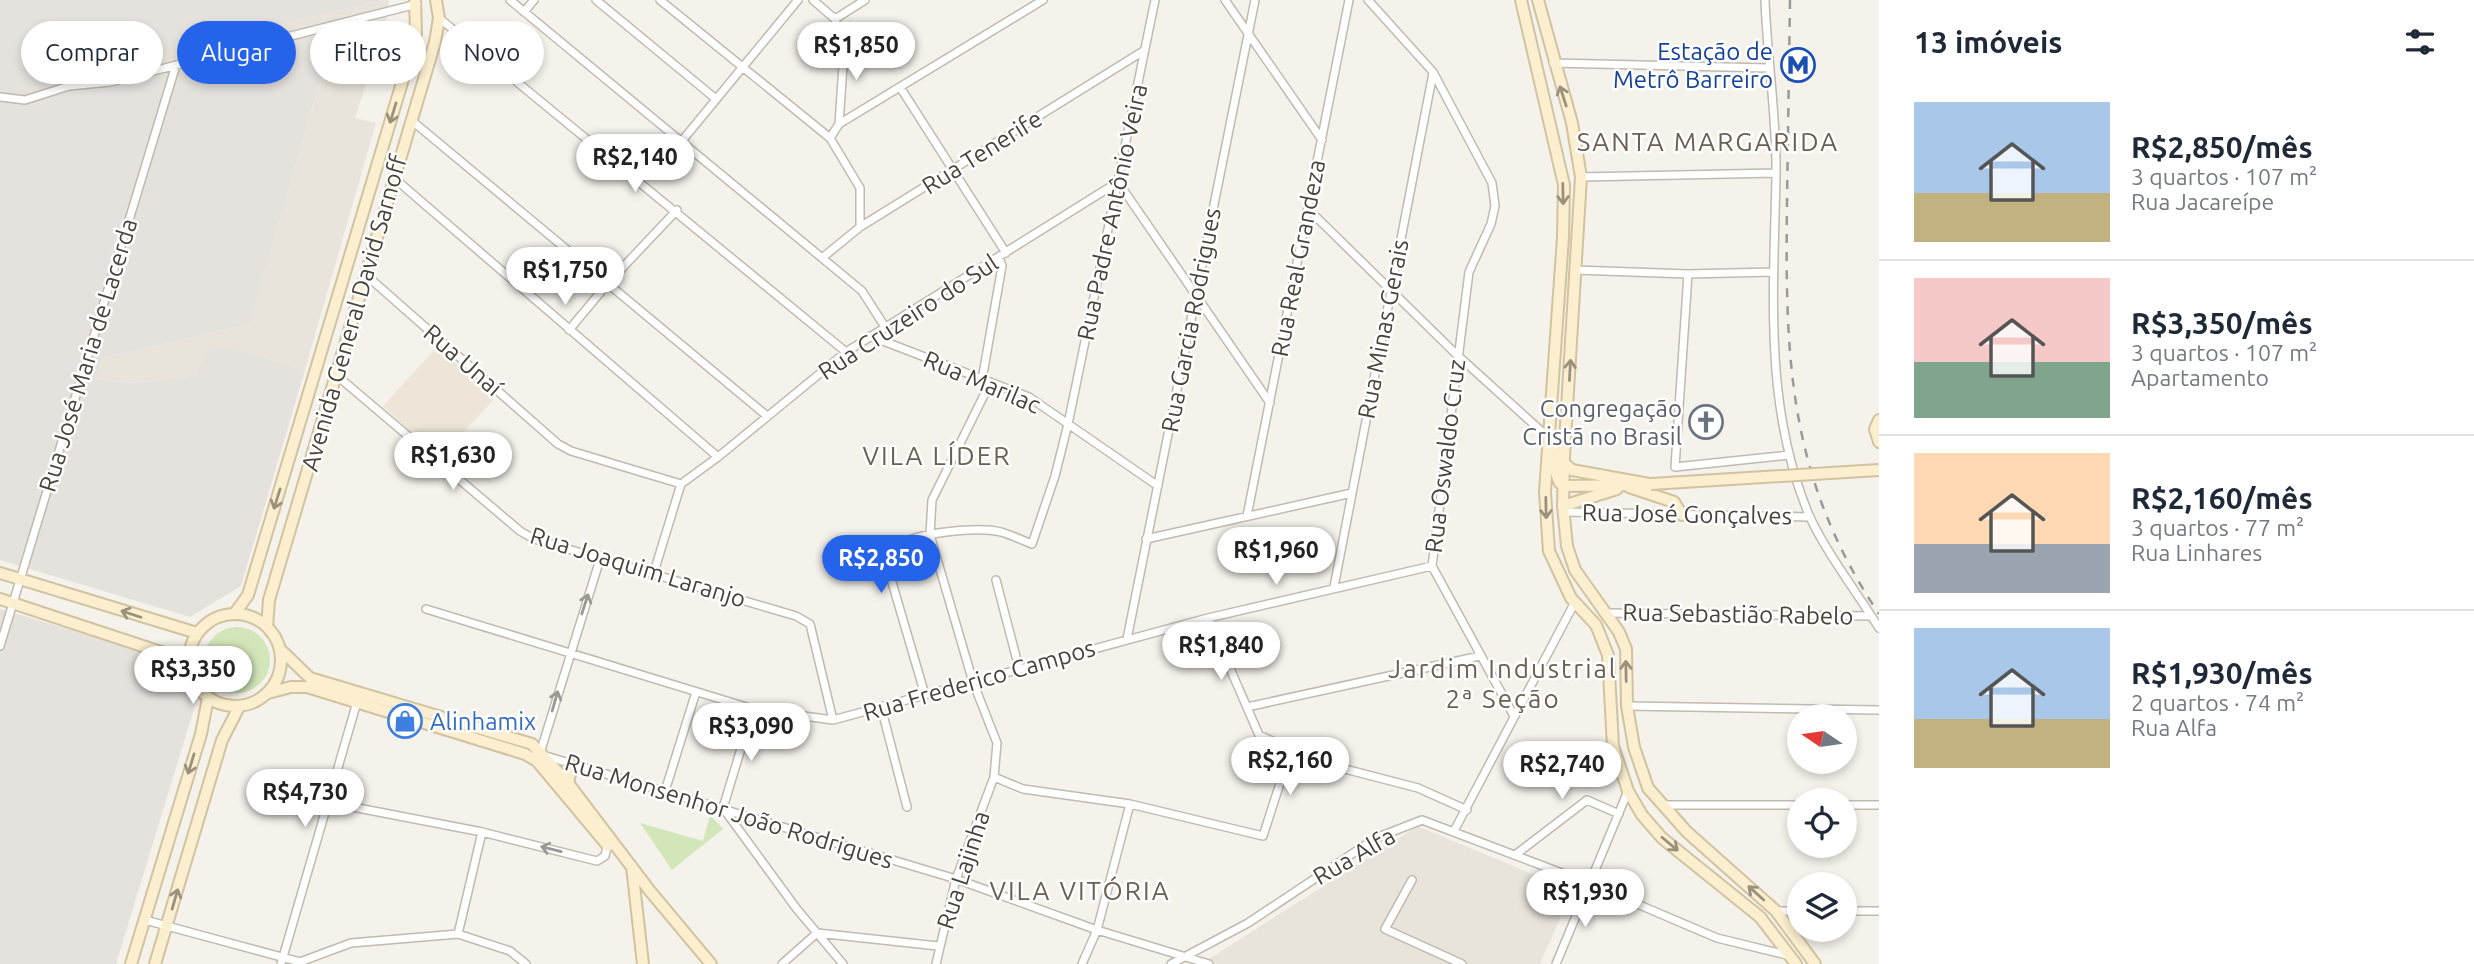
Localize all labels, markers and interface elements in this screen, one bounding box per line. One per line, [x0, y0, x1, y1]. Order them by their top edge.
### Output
chip: Comprar [21, 21, 163, 84]
chip: Alugar [177, 21, 296, 84]
chip: Filtros [310, 21, 426, 84]
chip: Novo [440, 21, 544, 84]
pin: R$1,850 [791, 22, 921, 82]
icon: filters [2401, 23, 2439, 61]
text: 13 imóveis [1914, 25, 2062, 59]
text: R$1,850 [813, 32, 899, 57]
place label: Estação de Metrô Barreiro [1613, 38, 1773, 93]
metro station icon: Estação de Metrô Barreiro [1779, 46, 1817, 84]
street label: Rua Padre Antônio Veira [1072, 81, 1152, 343]
one-way arrow [1556, 86, 1569, 108]
one-way arrow [385, 102, 398, 124]
street label: Rua Tenerife [917, 104, 1047, 200]
district label: SANTA MARGARIDA [1577, 127, 1839, 156]
icon: home [1970, 130, 2054, 214]
text: R$2,850/mês [2131, 130, 2313, 164]
pin: R$2,140 [570, 134, 700, 194]
text: R$2,140 [592, 144, 678, 169]
street label: Avenida General David Sarnoff [296, 151, 412, 474]
street label: Rua Real Grandeza [1266, 157, 1330, 359]
text: 3 quartos · 107 m² [2131, 164, 2317, 189]
one-way arrow [1556, 182, 1570, 205]
text: Rua Jacareípe [2131, 189, 2274, 214]
street label: Rua Garcia Rodrigues [1156, 206, 1226, 434]
street label: Rua José Maria de Lacerda [33, 215, 143, 495]
street label: Rua Minas Gerais [1352, 237, 1414, 421]
pin: R$1,750 [500, 247, 630, 307]
street label: Rua Cruzeiro do Sul [813, 249, 1003, 385]
text: R$1,750 [522, 257, 608, 282]
icon: home [1970, 306, 2054, 390]
text: R$3,350/mês [2131, 306, 2313, 340]
street label: Rua Unaí [418, 319, 508, 402]
text: 3 quartos · 107 m² [2131, 340, 2317, 365]
street label: Rua Marilac [919, 345, 1045, 419]
street label: Rua Oswaldo Cruz [1420, 358, 1470, 554]
one-way arrow [1563, 359, 1576, 382]
text: Apartamento [2131, 365, 2269, 390]
place label: Congregação Cristã no Brasil [1522, 395, 1682, 450]
church icon: Congregação Cristã no Brasil [1687, 403, 1725, 441]
pin: R$1,630 [388, 433, 518, 492]
district label: VILA LÍDER [862, 440, 1012, 470]
text: R$1,630 [410, 442, 496, 467]
icon: home [1970, 481, 2054, 565]
text: R$2,160/mês [2131, 481, 2313, 515]
one-way arrow [269, 488, 282, 510]
one-way arrow [1539, 496, 1552, 519]
street label: Rua José Gonçalves [1582, 499, 1792, 529]
text: 3 quartos · 77 m² [2131, 515, 2304, 540]
street label: Rua Joaquim Laranjo [527, 521, 749, 613]
pin: R$1,960 [1211, 528, 1341, 587]
pin: R$2,850 [816, 536, 946, 595]
text: R$1,960 [1233, 537, 1319, 562]
text: Rua Linhares [2131, 540, 2262, 565]
text: R$2,850 [838, 545, 924, 570]
one-way arrow [579, 593, 592, 615]
street label: Rua Sebastião Rabelo [1622, 598, 1854, 630]
one-way arrow [121, 607, 143, 620]
pin: R$1,840 [1156, 622, 1286, 682]
text: R$1,840 [1178, 632, 1264, 657]
street label: Rua Frederico Campos [860, 634, 1098, 726]
pin: R$3,350 [128, 646, 258, 706]
district label: Jardim Industrial 2ª Seção [1388, 654, 1618, 713]
text: R$3,350 [150, 656, 236, 681]
icon: home [1970, 656, 2054, 740]
text: R$1,930/mês [2131, 656, 2313, 690]
one-way arrow [1620, 660, 1633, 683]
one-way arrow [550, 690, 563, 712]
text: 2 quartos · 74 m² [2131, 690, 2304, 715]
shop icon: Alinhamix [386, 702, 424, 740]
pin: R$3,090 [686, 704, 816, 763]
north arrow [1787, 704, 1857, 774]
map controls [1787, 704, 1857, 942]
place label: Alinhamix [430, 708, 536, 735]
text: R$3,090 [708, 713, 794, 738]
text: Rua Alfa [2131, 715, 2217, 740]
pin: R$2,160 [1225, 738, 1355, 797]
pin: R$2,740 [1497, 742, 1627, 801]
text: R$2,160 [1247, 747, 1333, 772]
street label: Rua Monsenhor João Rodrigues [562, 748, 896, 874]
text: R$2,740 [1519, 751, 1605, 776]
one-way arrow [184, 753, 197, 775]
pin: R$4,730 [240, 770, 370, 829]
text: R$4,730 [262, 779, 348, 804]
button: locate [1787, 788, 1857, 858]
street label: Rua Lajinha [931, 808, 995, 932]
street label: Rua Alfa [1308, 822, 1400, 890]
one-way arrow [1661, 836, 1679, 852]
one-way arrow [540, 842, 562, 855]
pin: R$1,930 [1520, 870, 1650, 929]
button: layers [1787, 872, 1857, 942]
district label: VILA VITÓRIA [989, 876, 1171, 905]
text: R$1,930 [1542, 879, 1628, 904]
one-way arrow [1747, 885, 1765, 901]
one-way arrow [169, 888, 182, 910]

